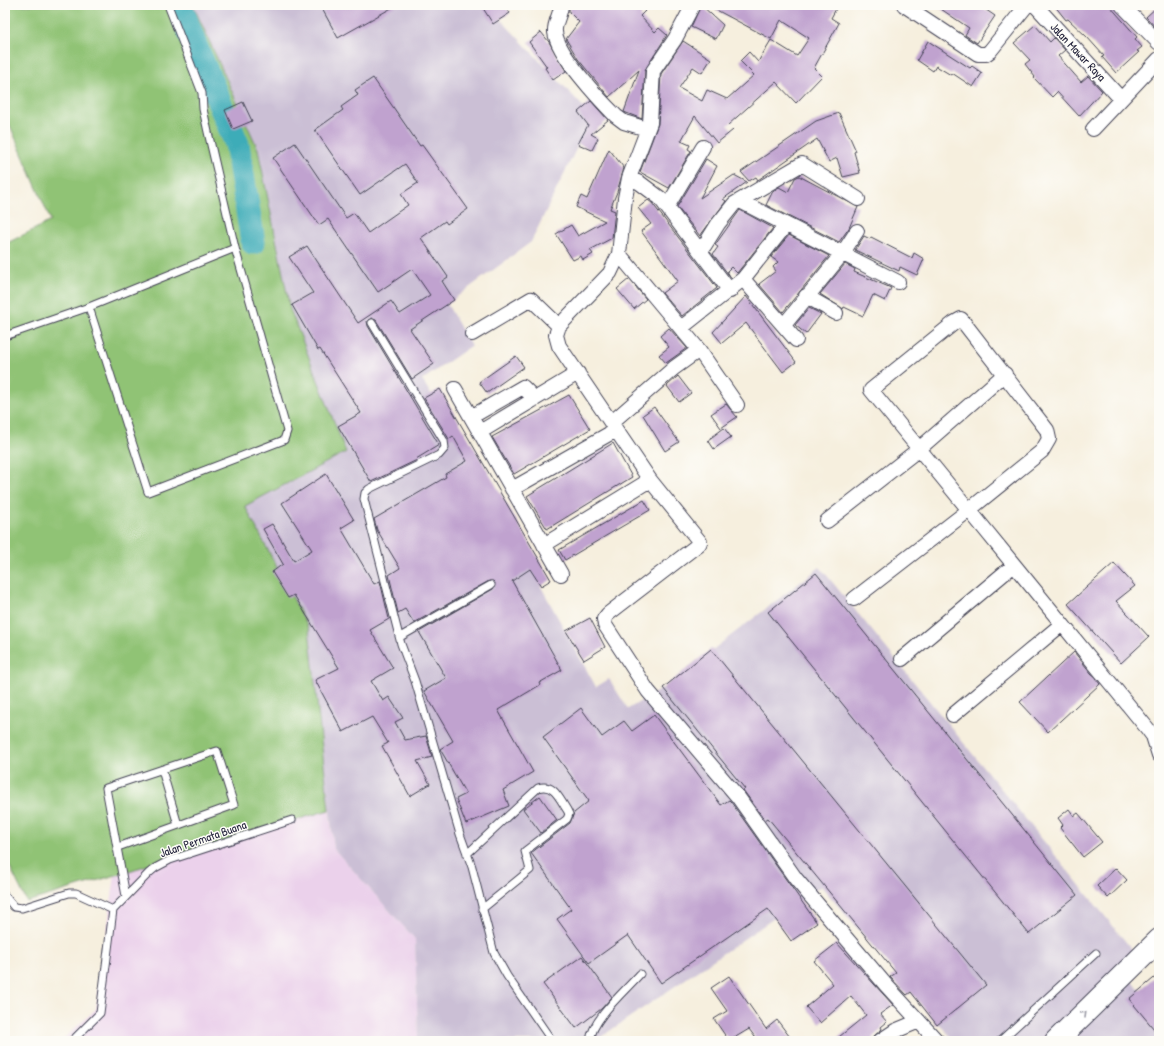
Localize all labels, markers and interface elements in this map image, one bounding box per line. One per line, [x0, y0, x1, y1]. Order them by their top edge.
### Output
street label: Jalan Mawar Raya [1047, 19, 1110, 85]
street label: Jalan Permata Buana [157, 816, 249, 861]
one-way arrow [1079, 1011, 1087, 1019]

